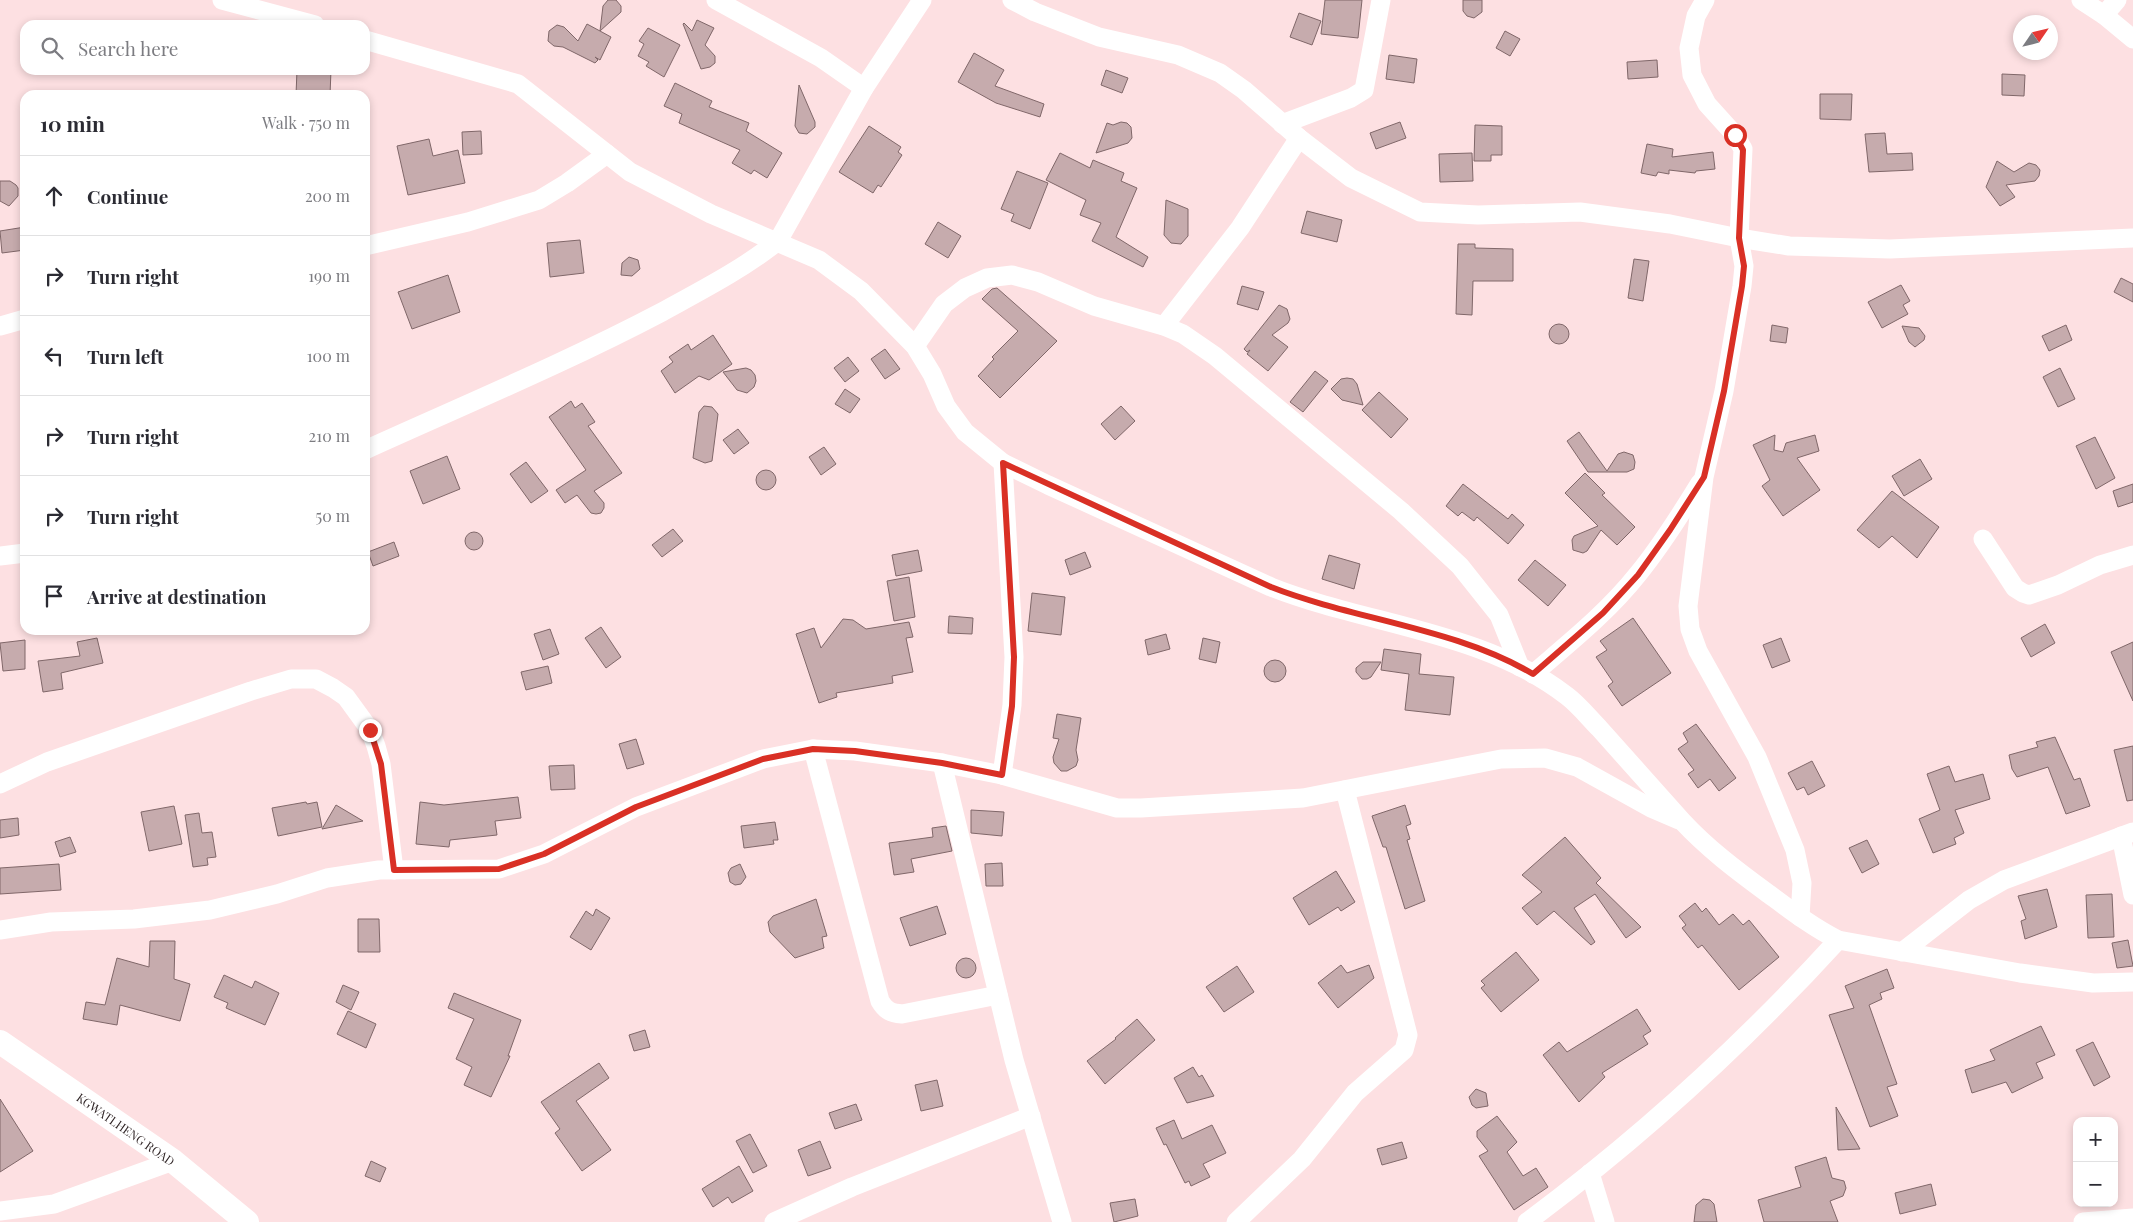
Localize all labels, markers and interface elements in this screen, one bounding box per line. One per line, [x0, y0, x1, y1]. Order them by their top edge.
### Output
north arrow [2013, 15, 2058, 60]
search box [20, 20, 370, 75]
icon: search [38, 34, 66, 62]
text: Search here [78, 35, 178, 61]
text: 10 min [40, 109, 105, 137]
text: Walk · 750 m [262, 112, 350, 133]
route start [1724, 124, 1747, 147]
icon: ahead [40, 182, 68, 210]
text: Continue [87, 183, 168, 209]
text: 200 m [305, 185, 350, 206]
icon: right [40, 262, 68, 290]
text: Turn right [87, 263, 179, 289]
text: 190 m [308, 265, 350, 286]
icon: left [40, 342, 68, 370]
text: Turn left [87, 343, 164, 369]
text: 100 m [307, 345, 350, 366]
icon: right [40, 422, 68, 450]
text: Turn right [87, 423, 179, 449]
text: 210 m [309, 425, 350, 446]
icon: right [40, 502, 68, 530]
text: Turn right [87, 503, 179, 529]
text: 50 m [316, 505, 350, 526]
icon: arrive [40, 582, 68, 610]
text: Arrive at destination [87, 583, 267, 609]
route end [359, 719, 382, 742]
street label: KGWATLHENG ROAD [74, 1089, 178, 1169]
map controls [2073, 1117, 2118, 1207]
button: + [2073, 1117, 2118, 1162]
button: − [2073, 1162, 2118, 1207]

